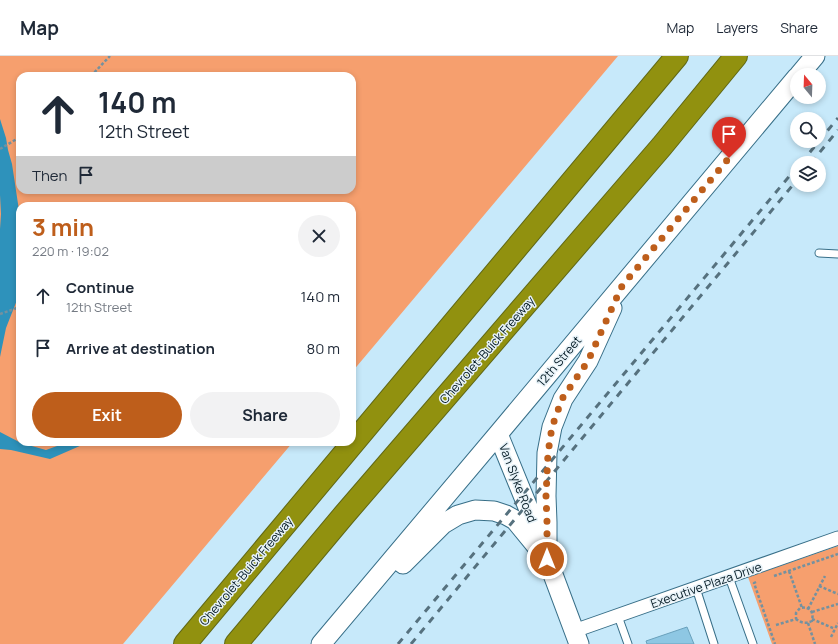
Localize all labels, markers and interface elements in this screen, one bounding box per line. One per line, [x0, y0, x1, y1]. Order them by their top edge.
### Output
text: Map [20, 15, 59, 41]
text: Map [666, 18, 694, 37]
text: Layers [716, 18, 758, 37]
text: Share [780, 18, 818, 37]
north arrow [790, 68, 826, 104]
map controls [790, 68, 826, 192]
text: 140 m [98, 83, 177, 121]
icon: ahead [32, 88, 84, 140]
button: search [790, 112, 826, 148]
pin [712, 117, 746, 158]
text: 12th Street [98, 119, 190, 143]
icon: arrive [718, 123, 740, 145]
button: layers [790, 156, 826, 192]
icon: arrive [75, 164, 97, 186]
text: Then [32, 165, 67, 186]
text: 3 min [32, 210, 94, 243]
button: close [298, 215, 340, 257]
text: 220 m · 19:02 [32, 242, 109, 260]
text: Continue [66, 277, 134, 298]
icon: ahead [32, 285, 54, 307]
text: 140 m [300, 286, 340, 307]
street label: Chevrolet-Buick Freeway [436, 292, 539, 407]
text: 12th Street [66, 298, 132, 316]
street label: 12th Street [533, 332, 585, 390]
icon: arrive [32, 337, 54, 359]
text: Arrive at destination [66, 338, 215, 359]
text: 80 m [306, 338, 340, 359]
button: Exit [32, 392, 182, 438]
button: Share [190, 392, 340, 438]
street label: Van Slyke Road [495, 441, 541, 525]
street label: Chevrolet-Buick Freeway [195, 512, 297, 629]
position arrow [526, 538, 568, 580]
street label: Executive Plaza Drive [648, 558, 764, 612]

